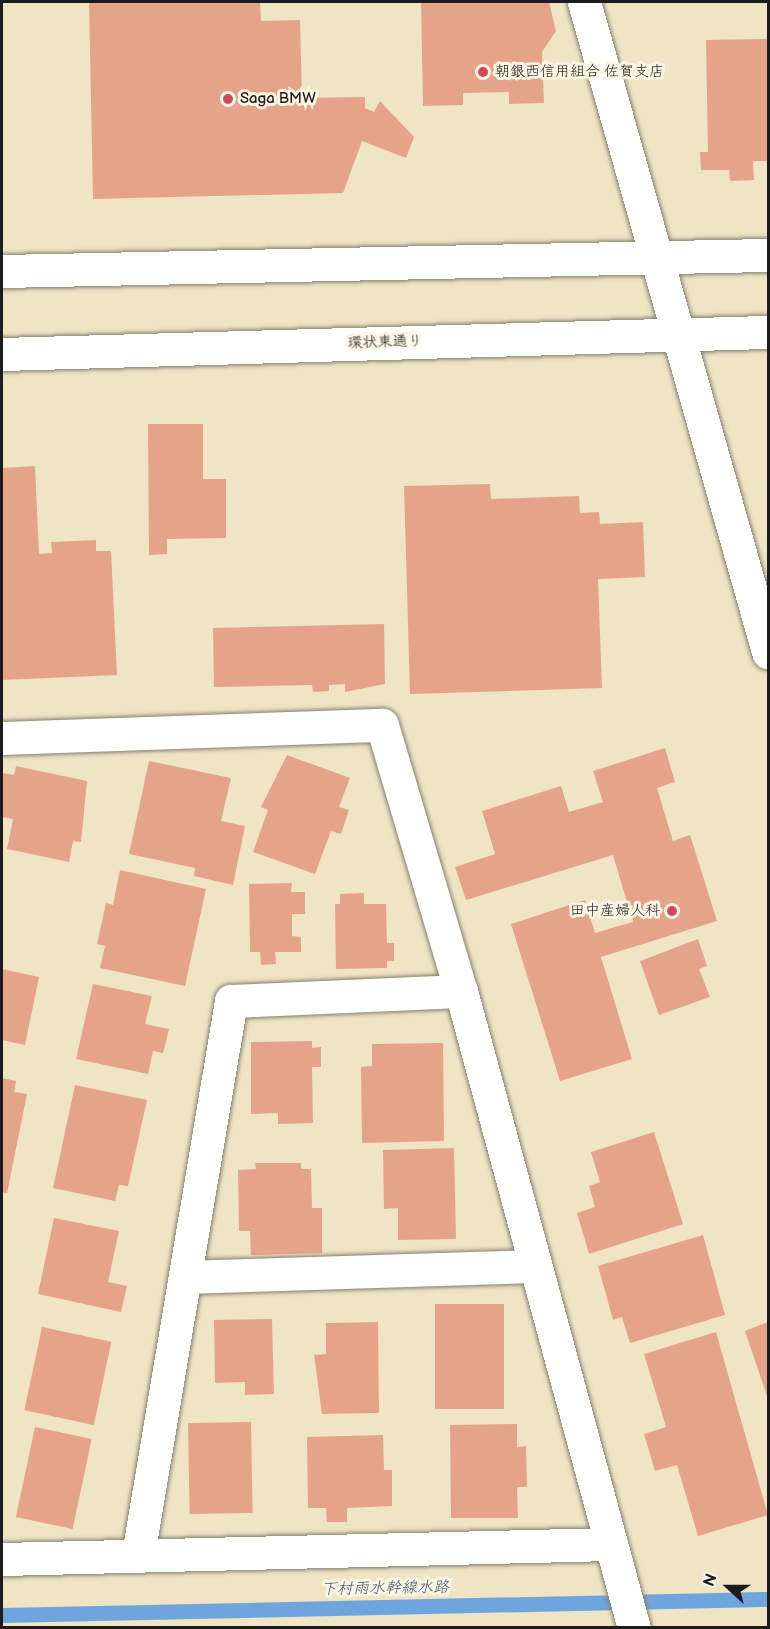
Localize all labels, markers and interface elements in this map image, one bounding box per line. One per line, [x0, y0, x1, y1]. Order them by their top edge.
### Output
place label: 朝銀西信用組合 佐賀支店 [495, 63, 664, 81]
marker: 朝銀西信用組合 佐賀支店 [476, 65, 490, 79]
place label: Saga BMW [240, 90, 316, 108]
marker: Saga BMW [221, 92, 235, 106]
street label: 環状東通り [347, 332, 423, 352]
place label: 田中産婦人科 [570, 902, 660, 920]
marker: 田中産婦人科 [665, 904, 679, 918]
north arrow [698, 1557, 758, 1617]
text: N [700, 1571, 722, 1589]
water label: 下村雨水幹線水路 [321, 1578, 449, 1600]

